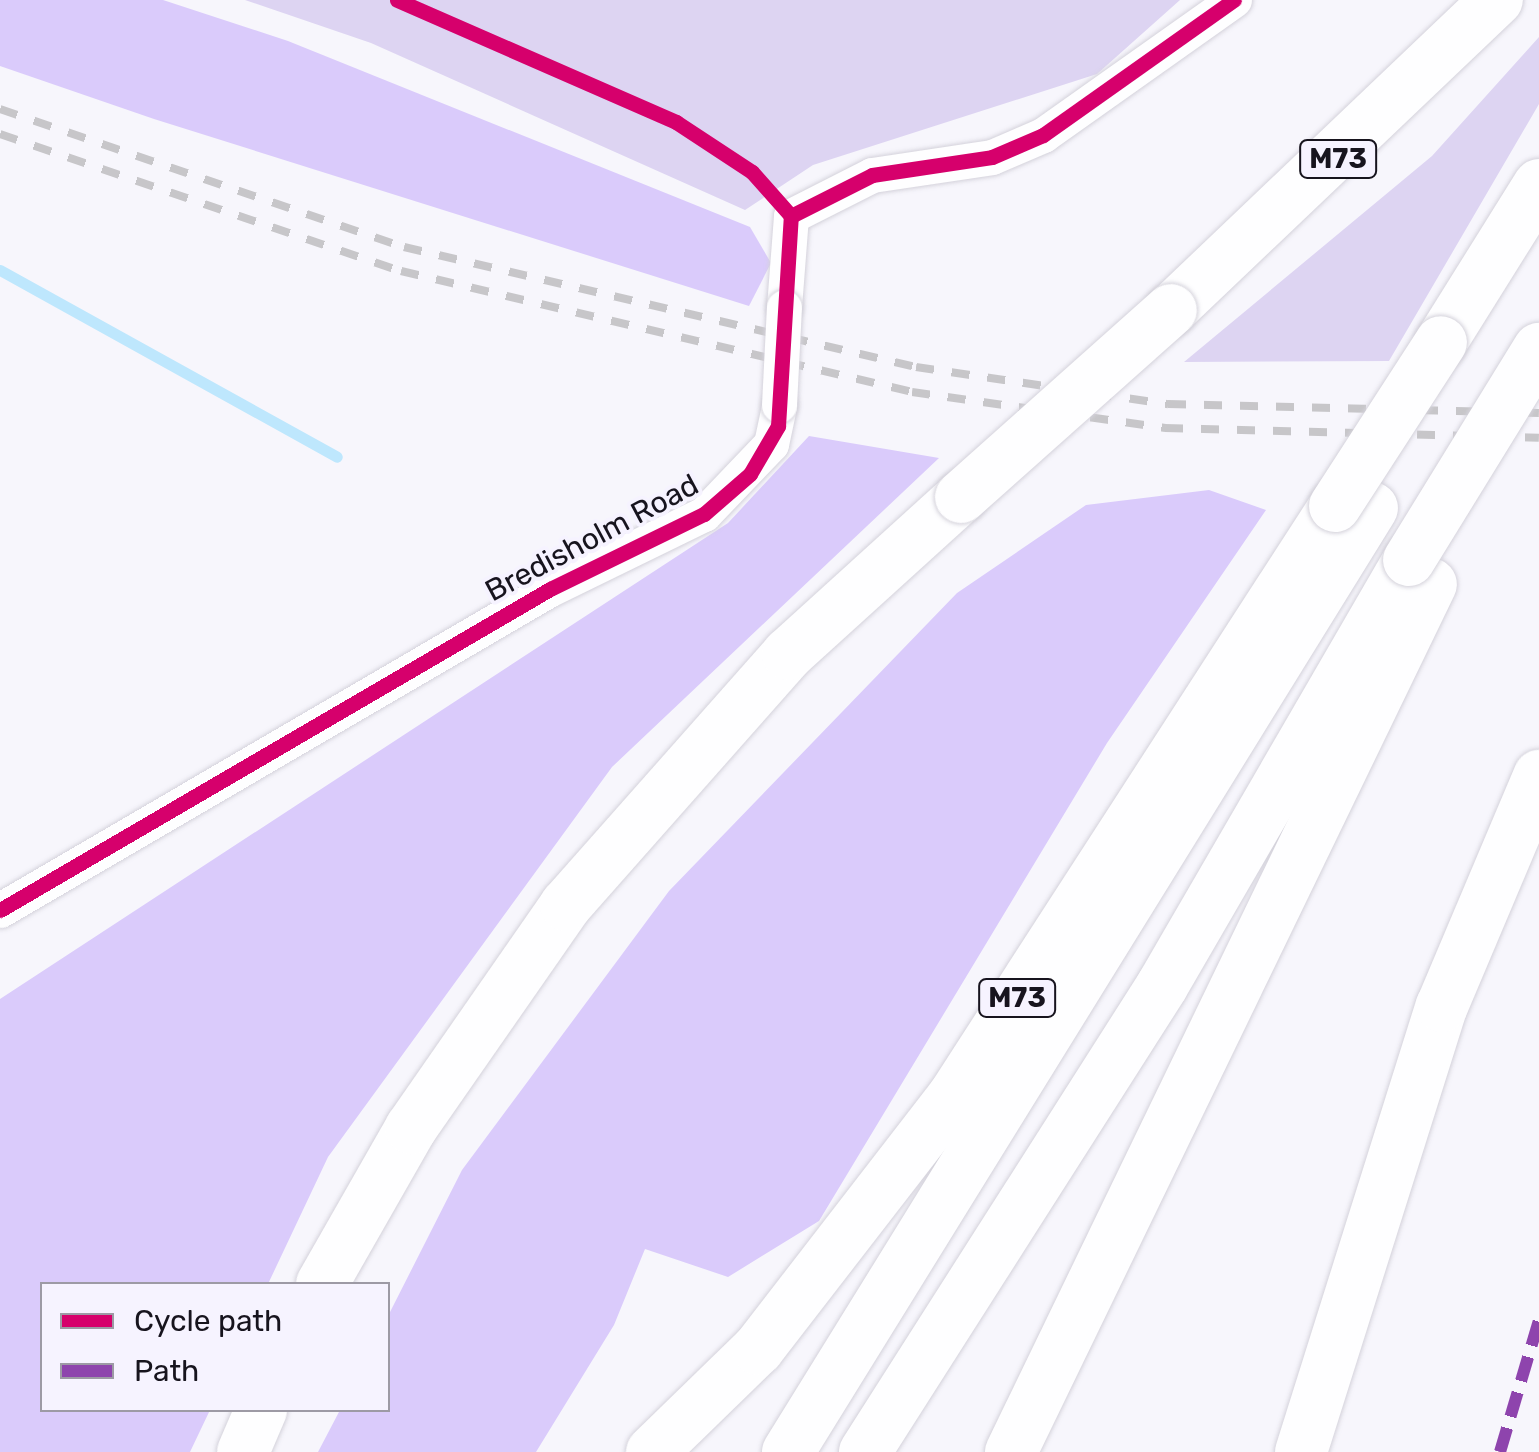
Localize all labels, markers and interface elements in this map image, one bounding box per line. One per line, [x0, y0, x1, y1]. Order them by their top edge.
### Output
road number: M73 [1298, 136, 1378, 182]
street label: Bredisholm Road [479, 467, 705, 609]
road number: M73 [977, 975, 1057, 1021]
legend [40, 1282, 390, 1412]
text: Cycle path [134, 1303, 282, 1339]
text: Path [134, 1353, 199, 1389]

